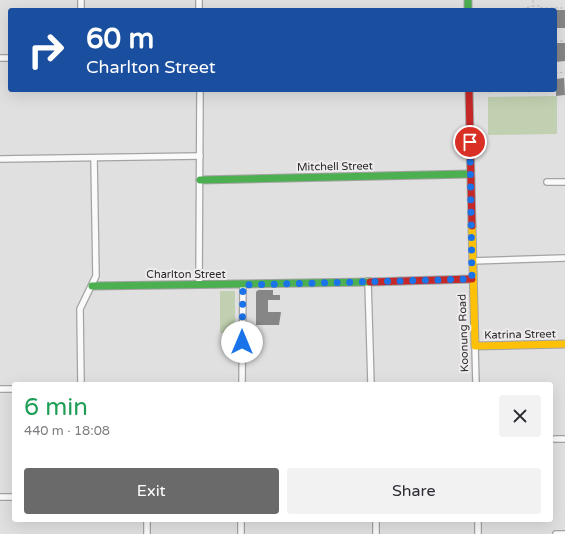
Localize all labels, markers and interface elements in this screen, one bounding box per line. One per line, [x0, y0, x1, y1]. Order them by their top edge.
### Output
text: 60 m [86, 22, 154, 56]
icon: right [20, 24, 72, 76]
text: Charlton Street [86, 56, 216, 78]
pin [453, 125, 487, 159]
icon: arrive [459, 131, 481, 153]
street label: Mitchell Street [297, 159, 373, 174]
street label: Charlton Street [146, 268, 226, 281]
street label: Koonung Road [456, 294, 471, 372]
position arrow [221, 321, 263, 363]
street label: Katrina Street [484, 327, 556, 342]
text: 6 min [24, 393, 88, 422]
button: close [499, 395, 541, 437]
text: 440 m · 18:08 [24, 423, 110, 439]
button: Exit [24, 468, 279, 514]
button: Share [287, 468, 541, 514]

